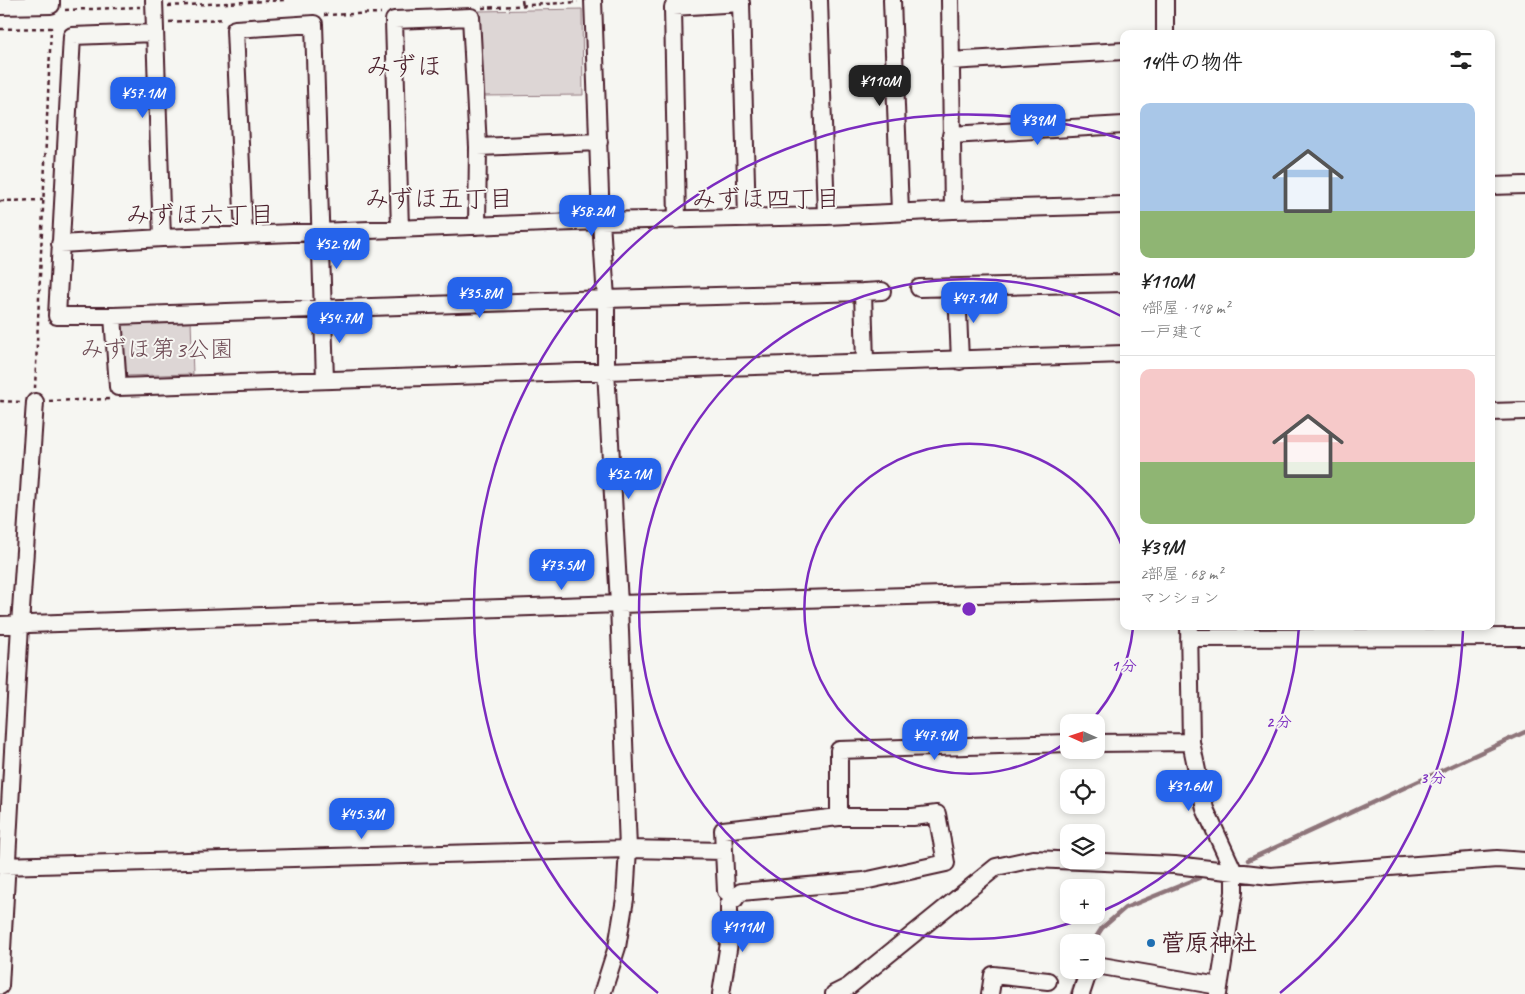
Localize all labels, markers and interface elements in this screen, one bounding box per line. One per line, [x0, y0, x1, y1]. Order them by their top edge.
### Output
icon: filters [1447, 46, 1475, 74]
text: 14件の物件 [1140, 49, 1243, 75]
district label: みずほ [366, 50, 442, 83]
pin: ¥110M [845, 64, 915, 107]
text: ¥110M [860, 71, 900, 91]
pin: ¥57.1M [102, 76, 184, 119]
text: ¥57.1M [121, 83, 165, 103]
pin: ¥39M [1008, 104, 1068, 146]
text: ¥39M [1021, 110, 1055, 130]
icon: home [1263, 136, 1353, 226]
district label: みずほ五丁目 [364, 183, 514, 215]
district label: みずほ四丁目 [691, 183, 841, 215]
pin: ¥58.2M [551, 194, 633, 237]
district label: みずほ六丁目 [125, 199, 275, 231]
text: ¥58.2M [570, 201, 614, 221]
pin: ¥52.9M [296, 228, 378, 270]
text: ¥52.9M [315, 234, 359, 254]
text: ¥110M [1140, 268, 1193, 294]
pin: ¥35.8M [439, 276, 521, 319]
pin: ¥47.1M [933, 282, 1015, 324]
text: ¥35.8M [458, 283, 502, 303]
text: ¥47.1M [952, 288, 996, 308]
text: 4部屋 · 148 m² [1140, 298, 1230, 318]
pin: ¥54.7M [299, 302, 381, 344]
text: ¥54.7M [318, 308, 362, 328]
text: 一戸建て [1140, 322, 1204, 342]
park label: みずほ第3公園 [80, 334, 234, 364]
icon: home [1263, 401, 1353, 491]
pin: ¥52.1M [588, 458, 670, 500]
text: ¥52.1M [607, 464, 651, 484]
text: ¥39M [1140, 534, 1183, 560]
pin: ¥73.5M [521, 548, 603, 591]
text: ¥73.5M [540, 555, 584, 575]
text: 2部屋 · 68 m² [1140, 564, 1222, 584]
text: マンション [1140, 588, 1219, 608]
centre of rings [960, 600, 978, 618]
text: 1 分 [1111, 657, 1137, 676]
text: 2 分 [1266, 713, 1292, 732]
north arrow [1060, 714, 1105, 759]
map controls [1060, 714, 1105, 979]
pin: ¥47.9M [894, 718, 976, 761]
text: ¥47.9M [913, 725, 957, 745]
button: locate [1060, 769, 1105, 814]
text: 3 分 [1420, 769, 1446, 788]
pin: ¥31.6M [1148, 770, 1230, 812]
text: ¥31.6M [1167, 776, 1211, 796]
pin: ¥45.3M [321, 798, 403, 840]
text: ¥45.3M [340, 804, 384, 824]
button: layers [1060, 824, 1105, 869]
button: + [1060, 879, 1105, 924]
pin: ¥111M [708, 910, 778, 953]
text: ¥111M [723, 917, 763, 937]
place label: 菅原神社 [1161, 928, 1257, 958]
button: − [1060, 934, 1105, 979]
marker: 菅原神社 [1145, 937, 1157, 949]

